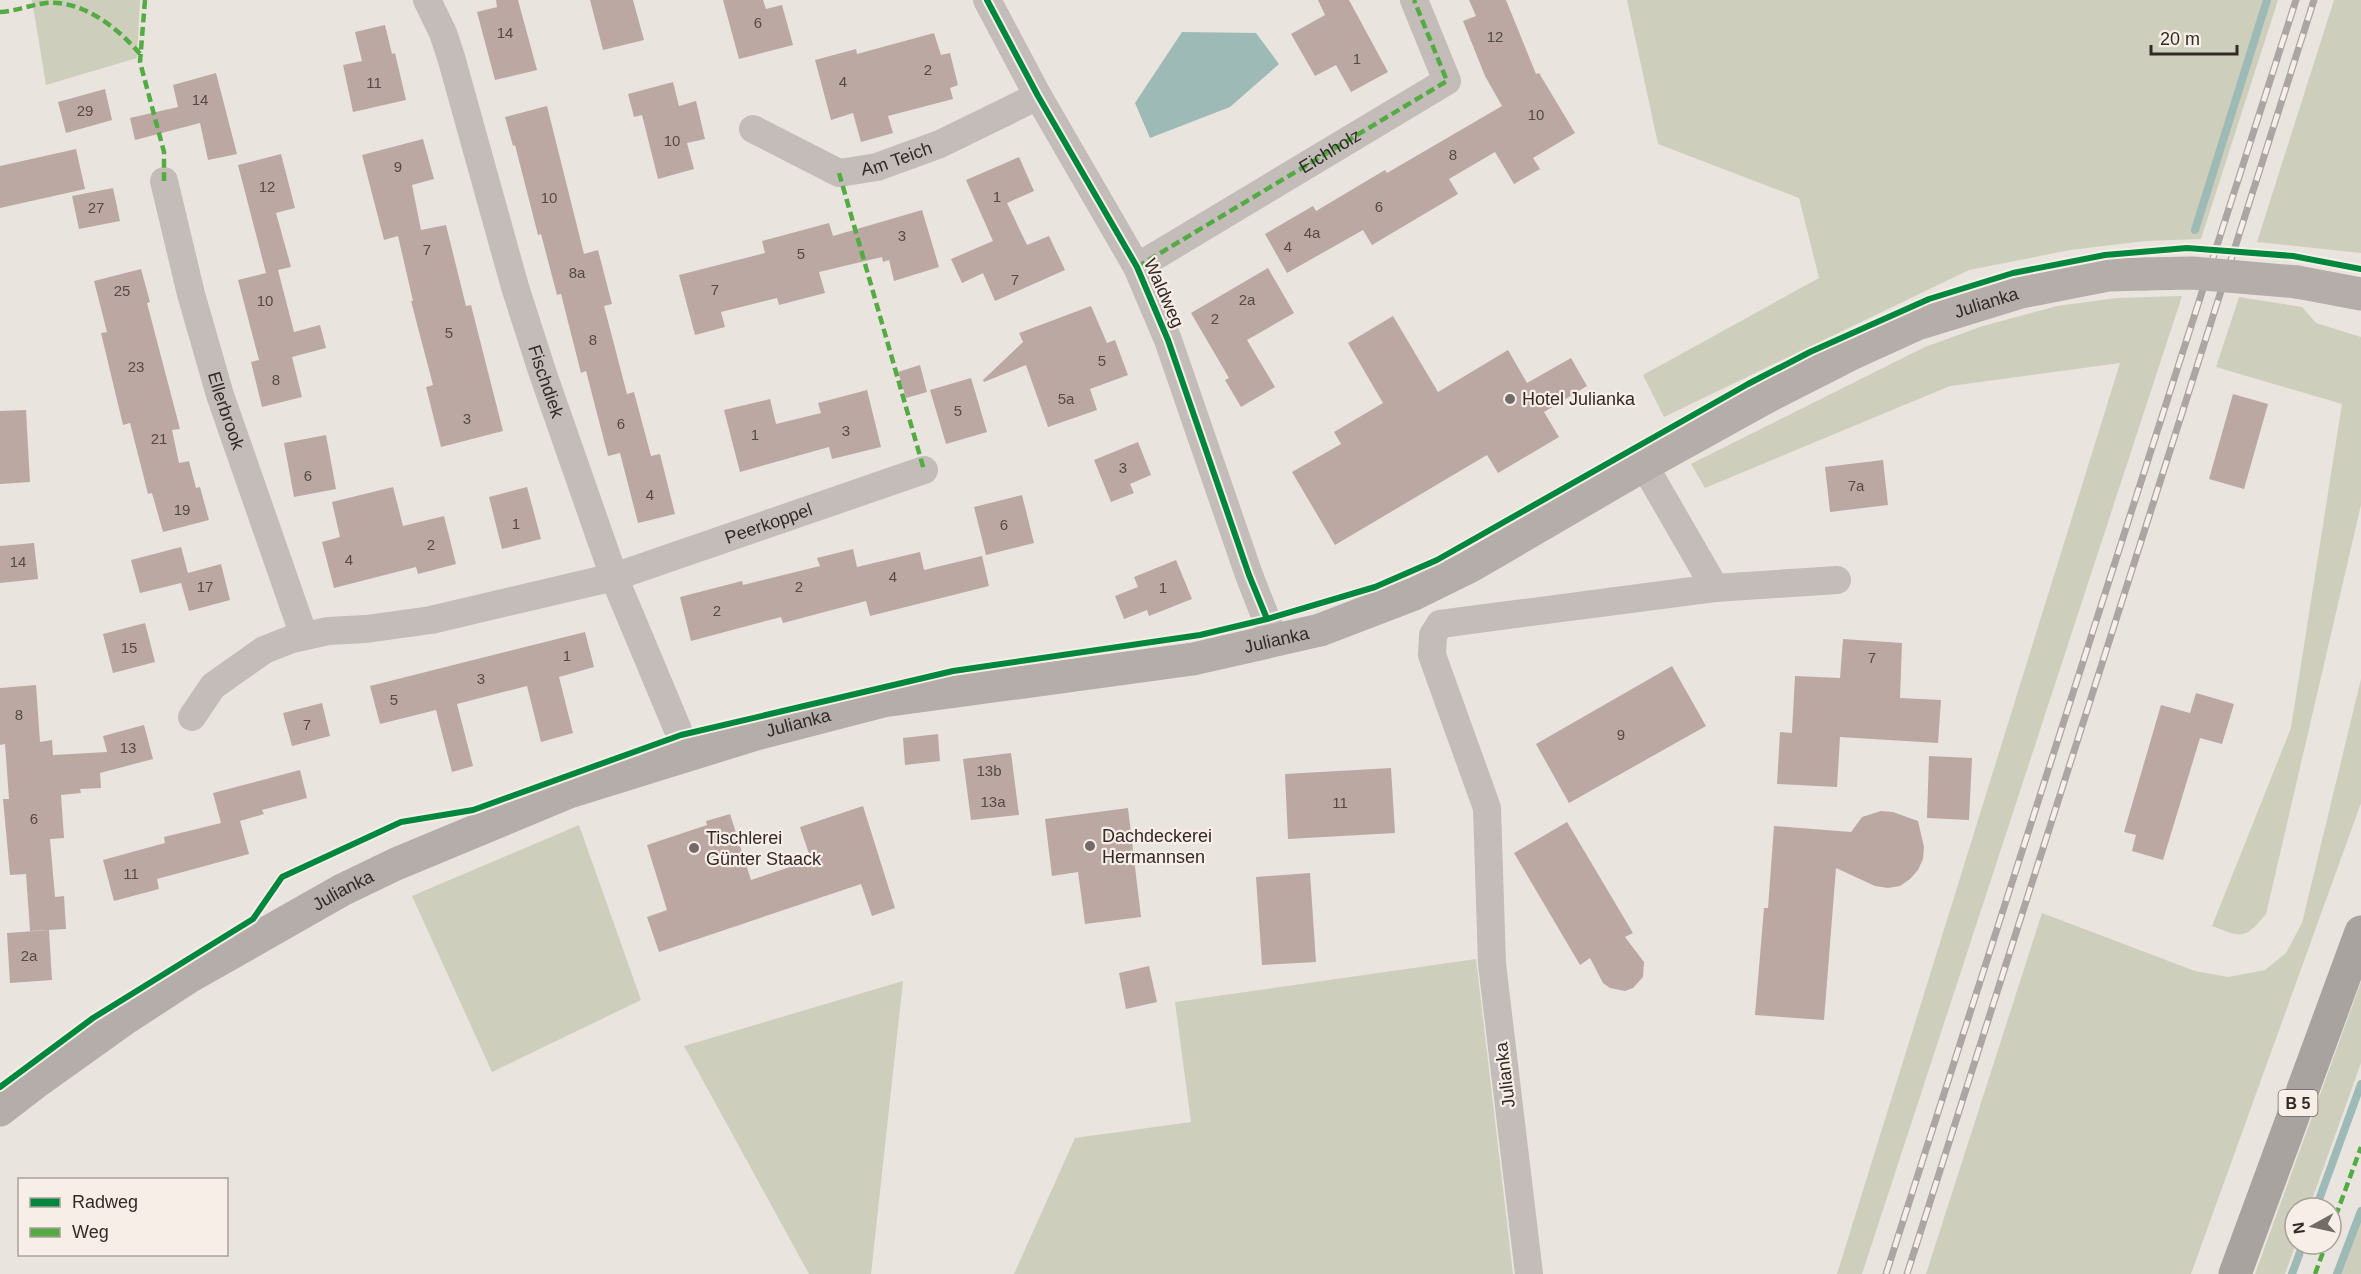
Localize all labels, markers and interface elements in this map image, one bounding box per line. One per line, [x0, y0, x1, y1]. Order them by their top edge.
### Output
house number: 6 [754, 14, 762, 31]
scale bar [2151, 18, 2236, 56]
house number: 14 [497, 24, 513, 41]
house number: 12 [1487, 28, 1503, 45]
text: 20 m [2160, 29, 2200, 49]
house number: 1 [1353, 50, 1361, 67]
house number: 2 [924, 61, 932, 78]
house number: 4 [839, 73, 847, 90]
house number: 11 [366, 74, 382, 91]
house number: 14 [192, 91, 208, 108]
house number: 29 [77, 102, 93, 119]
house number: 10 [1528, 106, 1544, 123]
street label: Eichholz [1296, 125, 1364, 177]
house number: 10 [664, 132, 680, 149]
street label: Am Teich [860, 138, 935, 179]
house number: 8 [1449, 146, 1457, 163]
house number: 9 [394, 158, 402, 175]
house number: 12 [259, 178, 275, 195]
house number: 1 [993, 188, 1001, 205]
house number: 10 [541, 189, 557, 206]
house number: 6 [1375, 198, 1383, 215]
house number: 27 [88, 199, 104, 216]
house number: 4a [1304, 224, 1321, 241]
house number: 3 [898, 227, 906, 244]
house number: 4 [1284, 238, 1292, 255]
house number: 7 [423, 241, 431, 258]
house number: 5 [797, 245, 805, 262]
street label: Waldweg [1140, 255, 1188, 331]
house number: 8a [569, 264, 586, 281]
house number: 7 [1011, 271, 1019, 288]
house number: 7 [711, 281, 719, 298]
house number: 25 [114, 282, 130, 299]
street label: Julianka [1952, 283, 2022, 322]
house number: 2a [1239, 291, 1256, 308]
house number: 10 [257, 292, 273, 309]
house number: 2 [1211, 310, 1219, 327]
house number: 5 [445, 324, 453, 341]
house number: 8 [589, 331, 597, 348]
street label: Fischdiek [524, 342, 568, 422]
house number: 5 [1098, 352, 1106, 369]
house number: 23 [128, 358, 144, 375]
street label: Ellerbrook [204, 369, 249, 453]
house number: 8 [272, 371, 280, 388]
place label: Hotel Julianka [1522, 389, 1636, 409]
house number: 5a [1058, 390, 1075, 407]
marker: Hotel Julianka [1503, 392, 1517, 406]
house number: 5 [954, 402, 962, 419]
house number: 3 [463, 410, 471, 427]
house number: 6 [617, 415, 625, 432]
house number: 3 [842, 422, 850, 439]
house number: 1 [751, 426, 759, 443]
house number: 21 [151, 430, 167, 447]
house number: 3 [1119, 459, 1127, 476]
house number: 6 [304, 467, 312, 484]
house number: 7a [1848, 477, 1865, 494]
house number: 4 [646, 486, 654, 503]
street label: Peerkoppel [722, 499, 815, 548]
house number: 19 [174, 501, 190, 518]
house number: 1 [512, 515, 520, 532]
house number: 6 [1000, 516, 1008, 533]
house number: 2 [427, 536, 435, 553]
house number: 4 [345, 551, 353, 568]
house number: 14 [10, 553, 26, 570]
house number: 4 [889, 568, 897, 585]
house number: 17 [197, 578, 213, 595]
house number: 2 [795, 578, 803, 595]
house number: 1 [1159, 579, 1167, 596]
house number: 2 [713, 602, 721, 619]
street label: Julianka [1242, 623, 1312, 657]
house number: 15 [121, 639, 137, 656]
house number: 1 [563, 647, 571, 664]
house number: 7 [1868, 649, 1876, 666]
house number: 3 [477, 670, 485, 687]
house number: 5 [390, 691, 398, 708]
street label: Julianka [764, 705, 834, 741]
house number: 8 [15, 706, 23, 723]
house number: 7 [303, 716, 311, 733]
house number: 9 [1617, 726, 1625, 743]
house number: 13 [120, 739, 136, 756]
house number: 13b [976, 762, 1002, 779]
house number: 13a [980, 793, 1006, 810]
house number: 11 [1332, 794, 1348, 811]
house number: 6 [30, 810, 38, 827]
place label: Dachdeckerei Hermannsen [1102, 826, 1212, 867]
place label: Tischlerei Günter Staack [706, 828, 822, 869]
marker: Dachdeckerei Hermannsen [1083, 839, 1097, 853]
marker: Tischlerei Günter Staack [687, 841, 701, 855]
house number: 11 [123, 865, 139, 882]
street label: Julianka [309, 866, 378, 915]
house number: 2a [21, 947, 38, 964]
street label: Julianka [1491, 1040, 1519, 1109]
road number: B 5 [2278, 1090, 2318, 1116]
legend [18, 1178, 228, 1256]
text: Radweg [72, 1192, 138, 1212]
north arrow [2283, 1196, 2343, 1256]
text: N [2289, 1221, 2308, 1235]
text: Weg [72, 1222, 109, 1242]

